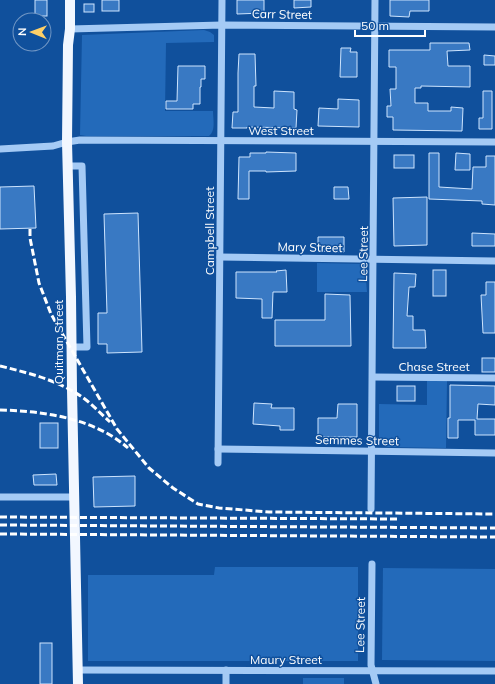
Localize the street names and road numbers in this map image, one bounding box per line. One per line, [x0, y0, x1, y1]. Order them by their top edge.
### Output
street label: Carr Street [252, 6, 312, 22]
street label: West Street [248, 123, 314, 138]
street label: Campbell Street [202, 187, 217, 275]
street label: Lee Street [355, 226, 371, 282]
street label: Mary Street [277, 239, 343, 255]
street label: Quitman Street [51, 300, 66, 384]
street label: Chase Street [398, 359, 470, 374]
street label: Semmes Street [315, 432, 399, 448]
street label: Lee Street [352, 597, 368, 653]
street label: Maury Street [250, 652, 322, 667]

